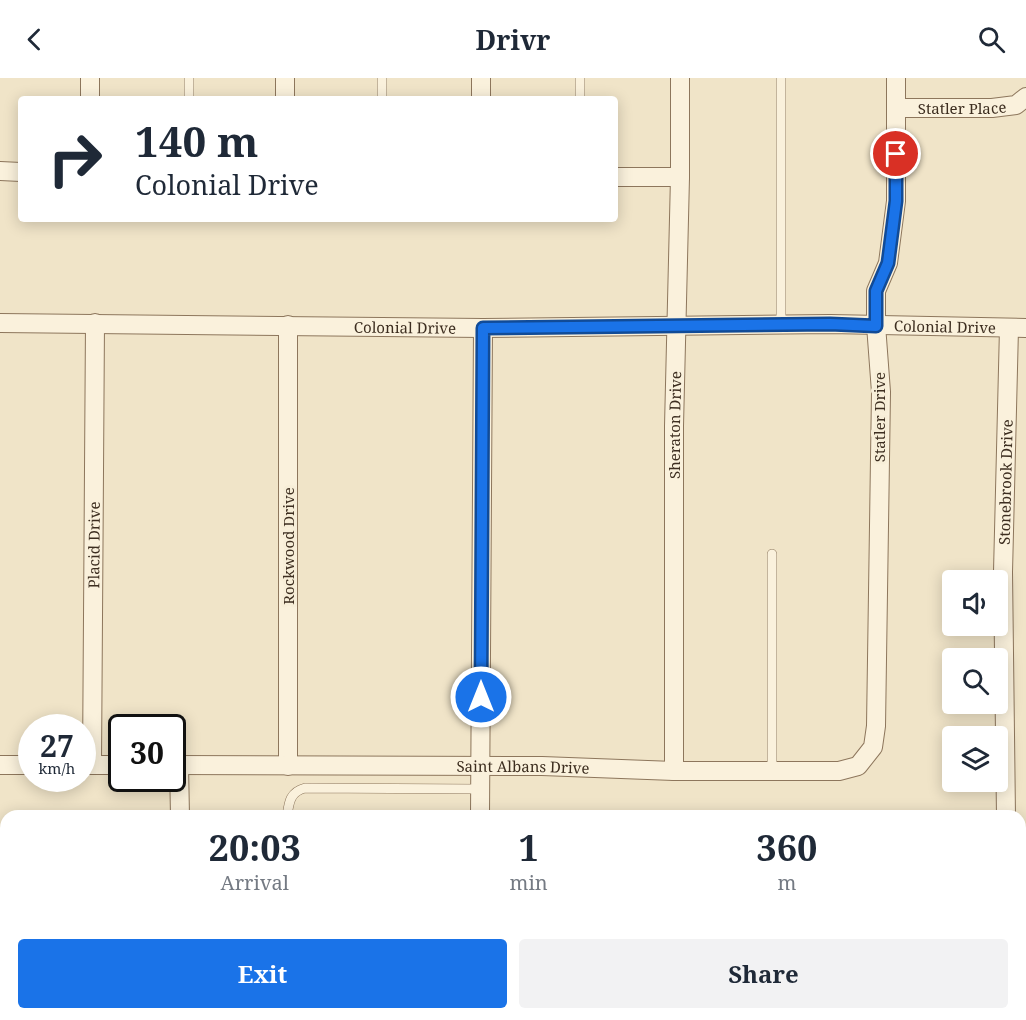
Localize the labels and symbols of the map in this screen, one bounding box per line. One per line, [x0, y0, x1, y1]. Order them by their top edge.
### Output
street label: Statler Place [918, 96, 1007, 118]
pin [870, 128, 921, 179]
street label: Colonial Drive [894, 315, 996, 337]
street label: Colonial Drive [354, 317, 456, 338]
street label: Sheraton Drive [664, 371, 685, 479]
street label: Statler Drive [869, 372, 889, 462]
street label: Stonebrook Drive [994, 419, 1017, 545]
street label: Rockwood Drive [278, 487, 298, 605]
street label: Placid Drive [83, 501, 104, 589]
position arrow [449, 665, 513, 729]
speed limit sign: 30 [108, 714, 186, 792]
street label: Saint Albans Drive [456, 756, 590, 778]

